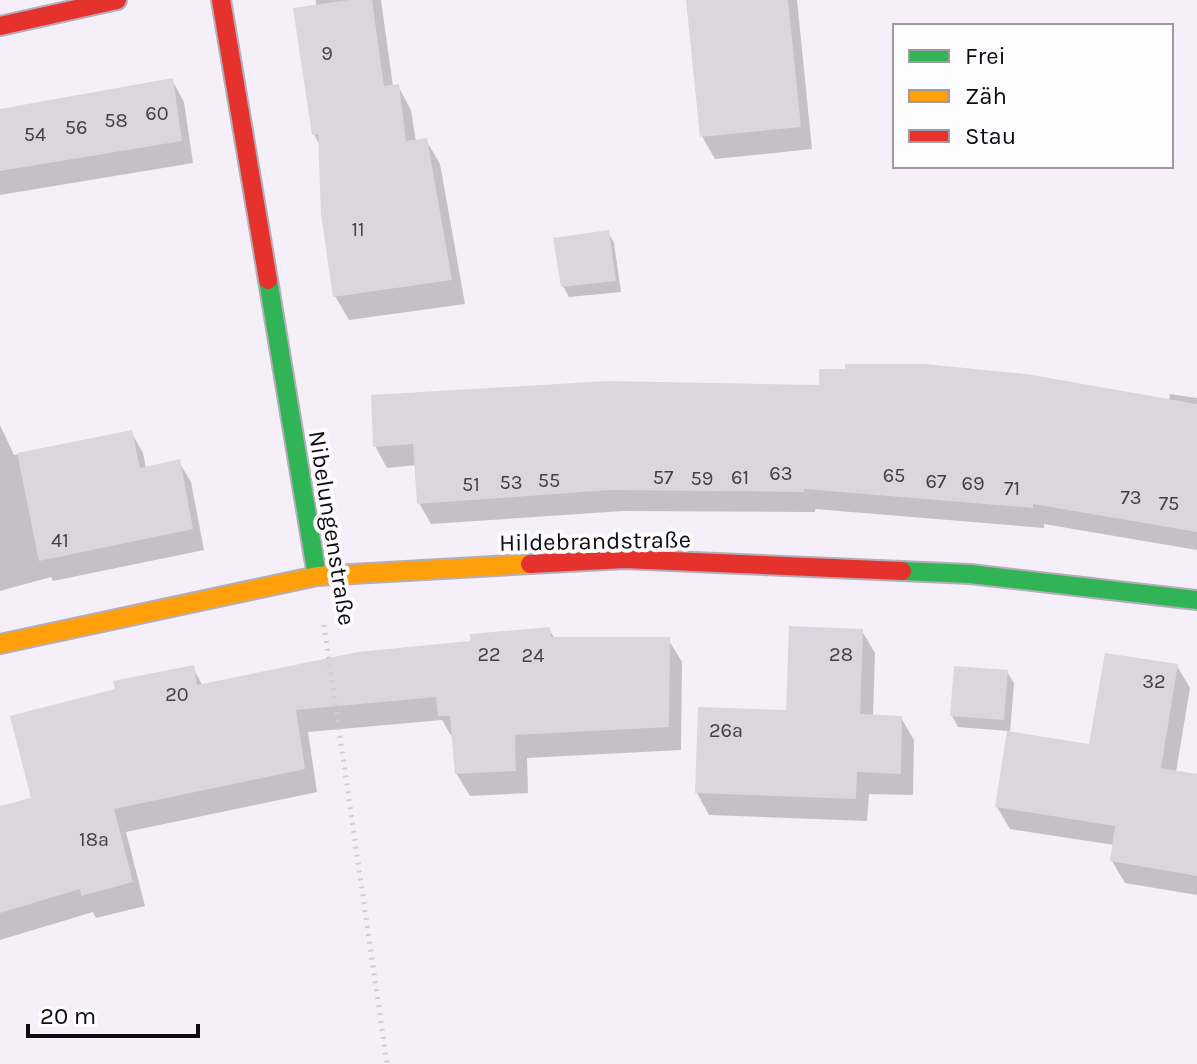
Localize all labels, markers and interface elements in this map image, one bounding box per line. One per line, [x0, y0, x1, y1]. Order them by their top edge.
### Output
legend [893, 24, 1173, 168]
house number: 9 [321, 42, 333, 65]
text: Frei [965, 42, 1006, 70]
text: Zäh [965, 82, 1007, 110]
house number: 60 [145, 102, 169, 125]
house number: 58 [104, 109, 128, 132]
house number: 56 [65, 116, 87, 139]
text: Stau [965, 122, 1016, 150]
house number: 54 [24, 123, 46, 146]
house number: 11 [351, 218, 365, 241]
street label: Nibelungenstraße [303, 429, 361, 627]
house number: 63 [769, 462, 793, 485]
house number: 65 [883, 464, 905, 487]
house number: 57 [653, 466, 674, 489]
house number: 61 [731, 466, 749, 489]
house number: 59 [691, 467, 713, 490]
house number: 55 [538, 469, 560, 492]
house number: 67 [926, 470, 947, 493]
house number: 53 [499, 471, 523, 494]
house number: 69 [961, 472, 985, 495]
house number: 51 [462, 473, 480, 496]
house number: 71 [1004, 477, 1020, 500]
house number: 73 [1120, 486, 1142, 509]
house number: 75 [1159, 492, 1179, 515]
street label: Hildebrandstraße [499, 525, 691, 557]
house number: 41 [51, 529, 69, 552]
house number: 22 [477, 643, 501, 666]
house number: 28 [829, 643, 853, 666]
house number: 24 [522, 644, 544, 667]
house number: 32 [1142, 670, 1166, 693]
house number: 20 [165, 683, 189, 706]
house number: 26a [709, 719, 743, 742]
house number: 18a [79, 828, 109, 851]
scale bar [28, 988, 198, 1038]
text: 20 m [40, 1002, 96, 1030]

